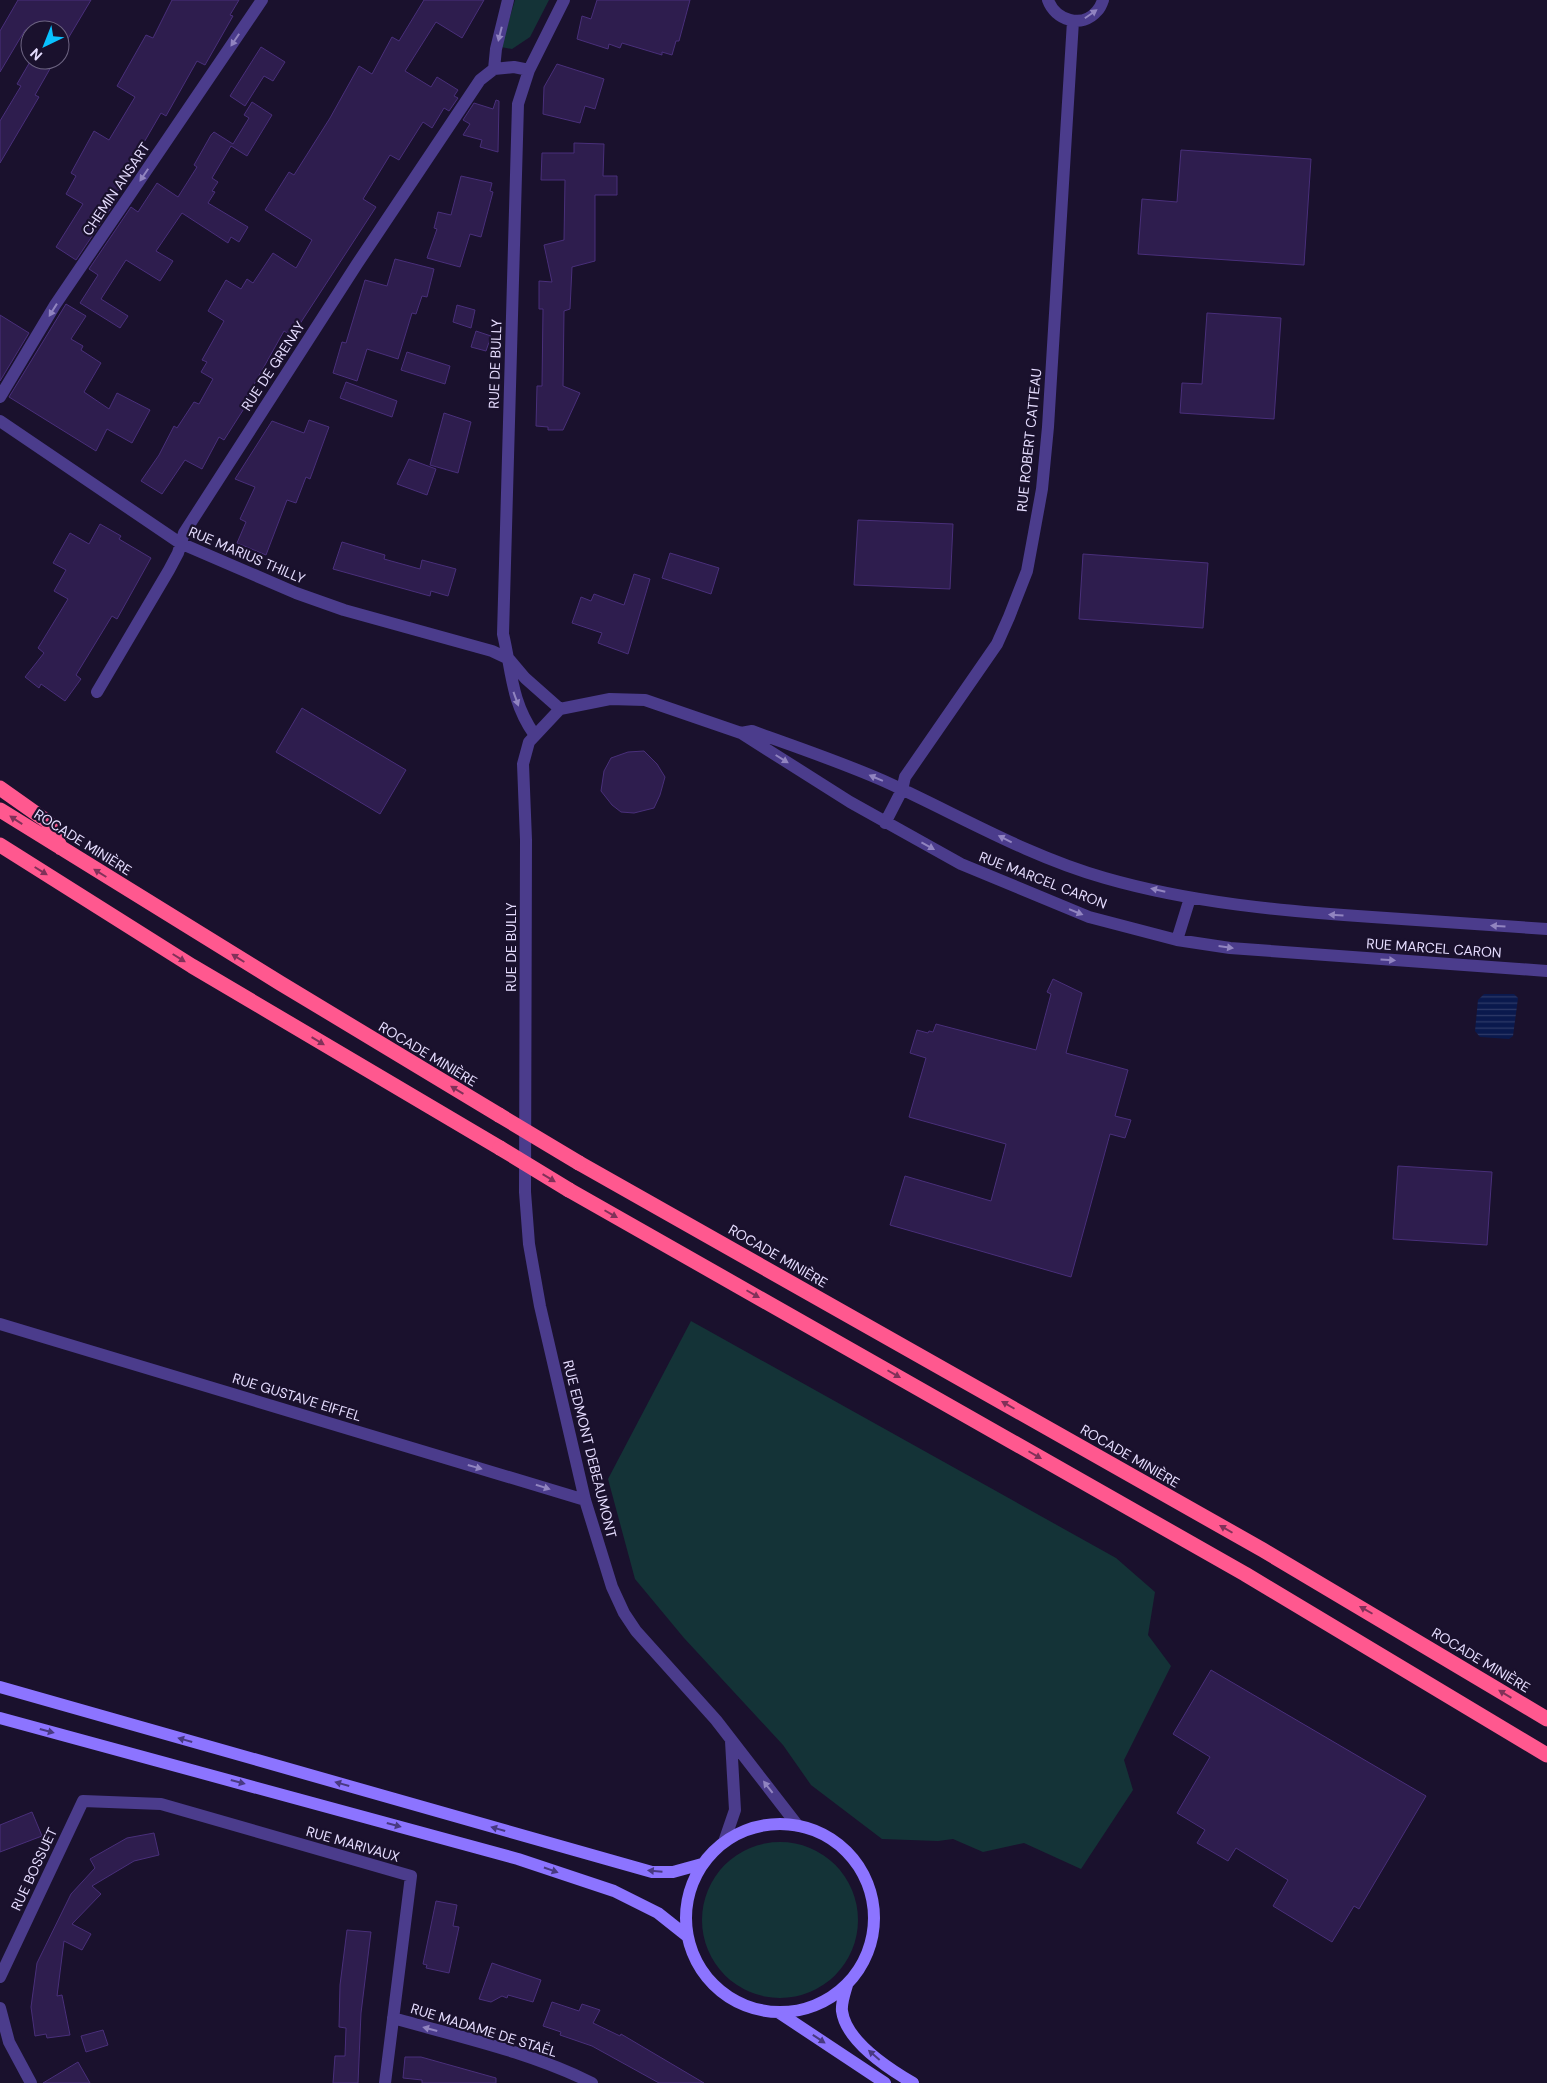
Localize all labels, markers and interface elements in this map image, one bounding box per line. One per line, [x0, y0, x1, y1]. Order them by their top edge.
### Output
one-way arrow [1084, 10, 1098, 19]
north arrow [20, 20, 70, 70]
one-way arrow [495, 27, 503, 42]
one-way arrow [230, 34, 240, 47]
text: N [26, 44, 46, 65]
street label: CHEMIN ANSART [78, 139, 154, 239]
one-way arrow [139, 168, 148, 182]
one-way arrow [48, 303, 57, 316]
street label: RUE DE GRENAY [237, 318, 309, 414]
street label: RUE DE BULLY [484, 319, 506, 409]
street label: RUE ROBERT CATTEAU [1013, 367, 1045, 513]
street label: RUE MARIUS THILLY [186, 522, 308, 588]
one-way arrow [513, 691, 520, 706]
one-way arrow [775, 754, 788, 764]
one-way arrow [869, 773, 883, 781]
street label: ROCADE MINIÈRE [31, 805, 135, 879]
one-way arrow [10, 815, 23, 825]
one-way arrow [997, 835, 1012, 843]
one-way arrow [921, 841, 935, 850]
street label: RUE MARCEL CARON [977, 847, 1109, 913]
one-way arrow [35, 867, 48, 876]
one-way arrow [93, 868, 106, 877]
one-way arrow [1151, 886, 1166, 894]
street label: RUE DE BULLY [502, 902, 520, 992]
one-way arrow [1069, 909, 1083, 917]
one-way arrow [1328, 910, 1344, 918]
one-way arrow [1490, 922, 1506, 930]
street label: RUE MARCEL CARON [1366, 934, 1502, 962]
one-way arrow [1218, 943, 1234, 951]
one-way arrow [172, 953, 185, 962]
one-way arrow [231, 953, 245, 962]
one-way arrow [1380, 956, 1396, 964]
street label: ROCADE MINIÈRE [376, 1018, 481, 1091]
one-way arrow [312, 1036, 325, 1045]
one-way arrow [450, 1086, 463, 1095]
one-way arrow [543, 1173, 556, 1182]
one-way arrow [605, 1209, 618, 1218]
street label: ROCADE MINIÈRE [725, 1220, 831, 1292]
one-way arrow [745, 1290, 760, 1298]
street label: RUE EDMONT DEBEAUMONT [559, 1358, 621, 1540]
street label: RUE GUSTAVE EIFFEL [230, 1369, 364, 1425]
one-way arrow [887, 1370, 900, 1379]
one-way arrow [1001, 1401, 1015, 1410]
street label: ROCADE MINIÈRE [1077, 1420, 1183, 1492]
one-way arrow [1028, 1450, 1042, 1459]
one-way arrow [467, 1463, 482, 1471]
one-way arrow [536, 1484, 551, 1492]
one-way arrow [1219, 1524, 1232, 1533]
one-way arrow [1360, 1606, 1373, 1615]
street label: ROCADE MINIÈRE [1429, 1624, 1534, 1697]
one-way arrow [1499, 1690, 1512, 1699]
one-way arrow [40, 1727, 55, 1735]
one-way arrow [178, 1735, 193, 1743]
one-way arrow [230, 1779, 245, 1787]
one-way arrow [334, 1780, 349, 1788]
one-way arrow [762, 1781, 773, 1794]
one-way arrow [387, 1821, 402, 1829]
street label: RUE MARIVAUX [304, 1822, 402, 1866]
street label: RUE BOSSUET [7, 1824, 61, 1913]
one-way arrow [490, 1824, 505, 1832]
one-way arrow [543, 1866, 558, 1874]
one-way arrow [646, 1867, 662, 1875]
street label: RUE MADAME DE STAËL [409, 1999, 559, 2061]
one-way arrow [423, 2024, 438, 2032]
one-way arrow [812, 2034, 825, 2044]
one-way arrow [868, 2049, 880, 2061]

